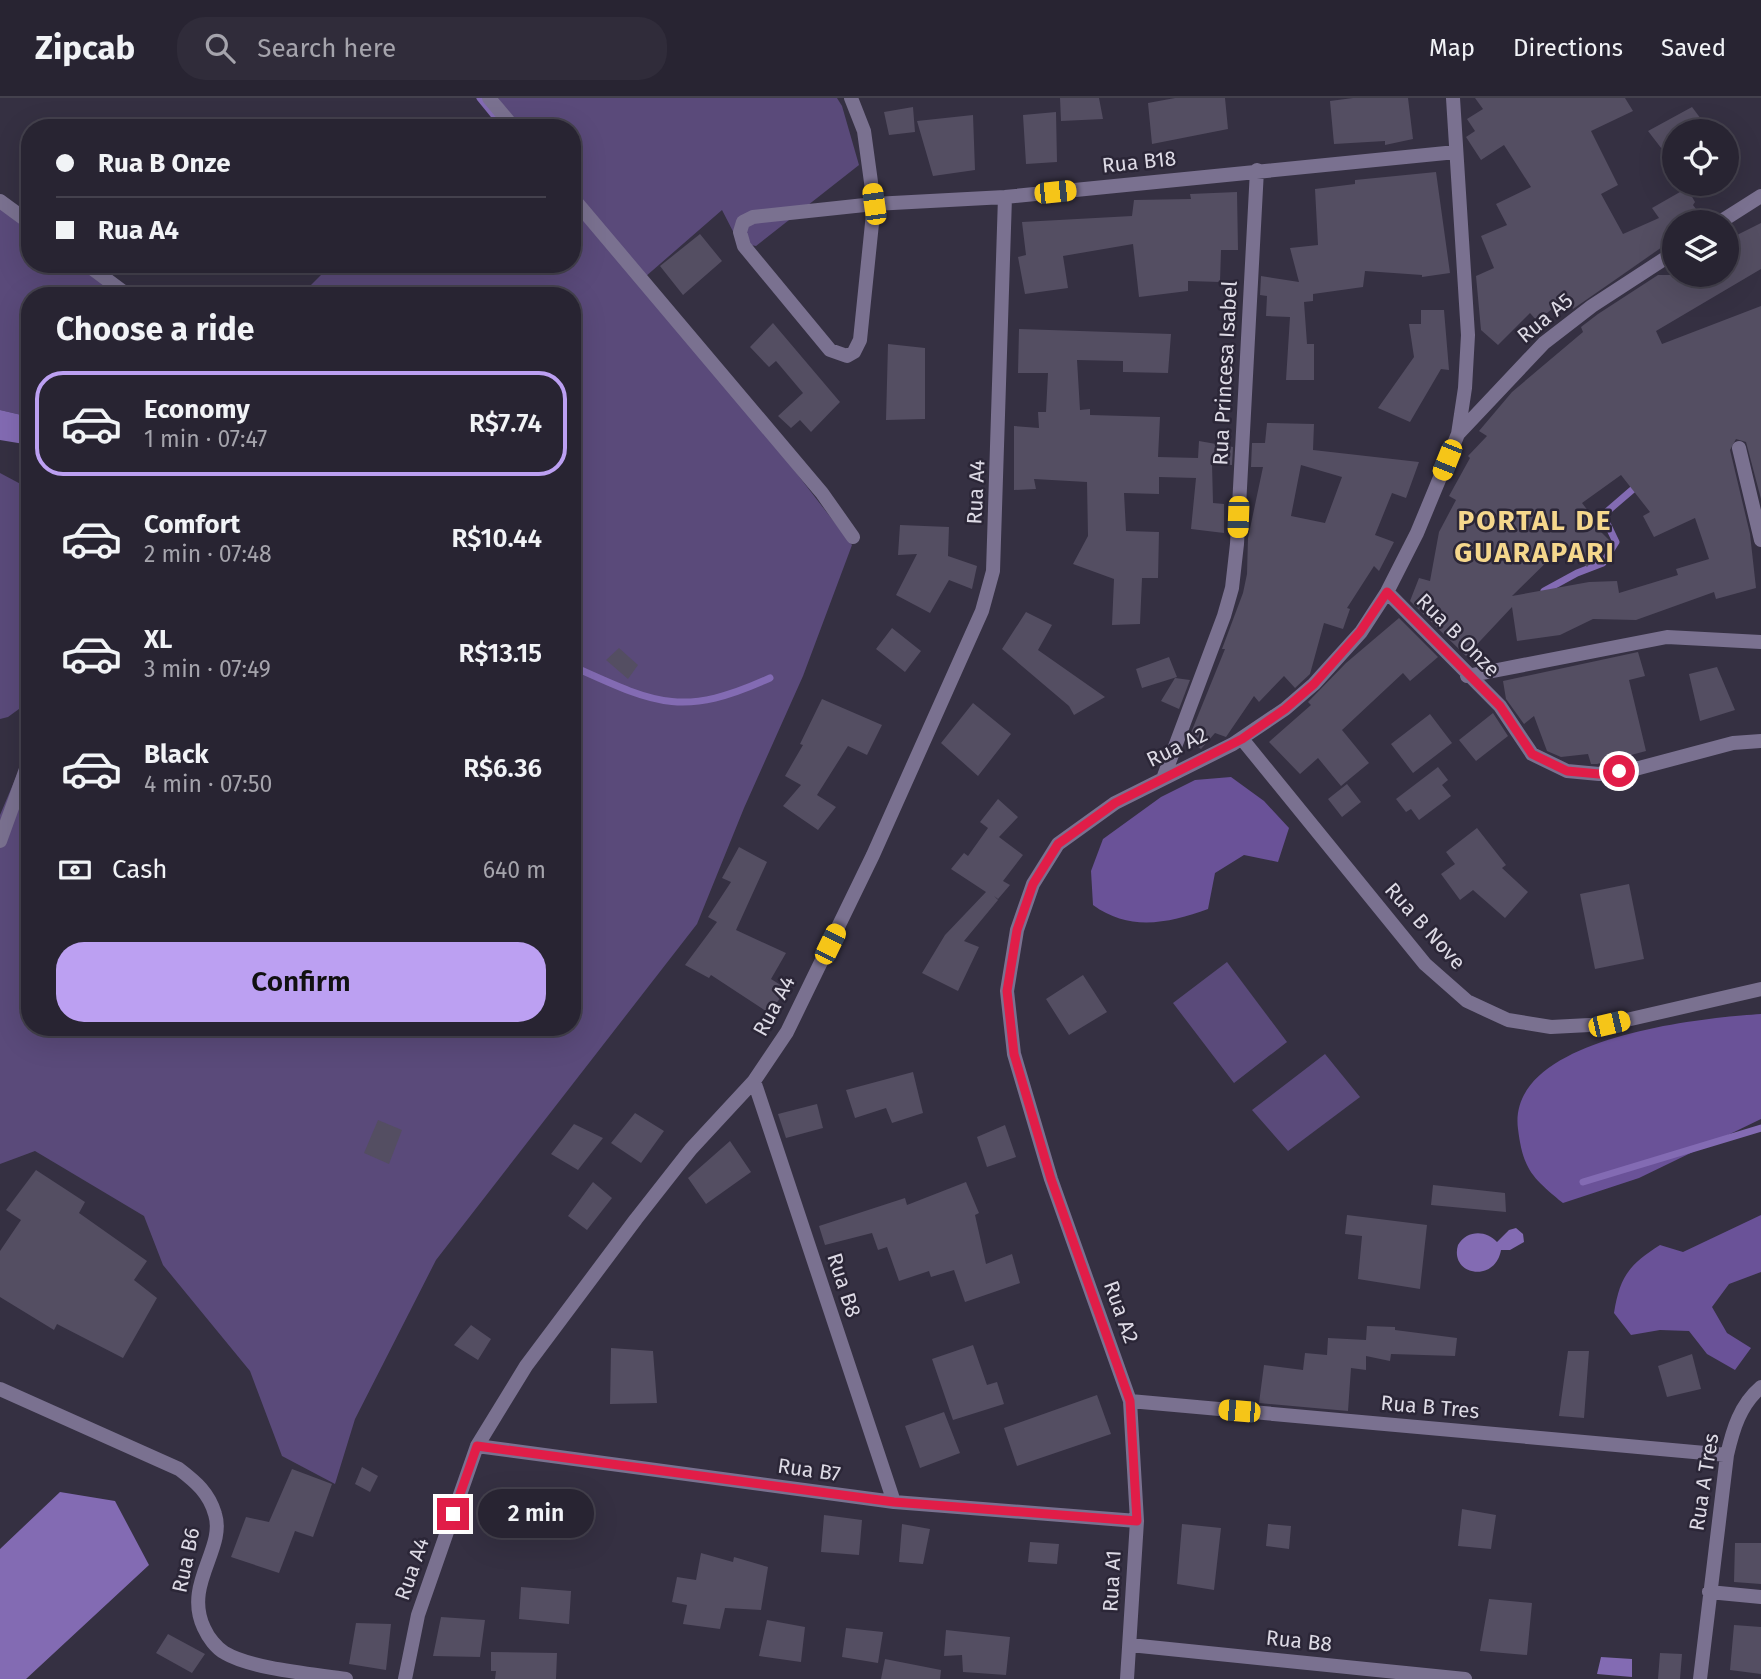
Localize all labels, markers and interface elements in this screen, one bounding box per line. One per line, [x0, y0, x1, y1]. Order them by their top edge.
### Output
search box [177, 17, 667, 80]
text: Zipcab [35, 28, 135, 68]
icon: search [201, 29, 239, 67]
text: Search here [257, 33, 396, 64]
text: Map [1429, 34, 1475, 62]
text: Directions [1513, 34, 1623, 62]
text: Saved [1661, 34, 1726, 62]
map controls [1662, 119, 1739, 287]
button: locate [1662, 119, 1739, 196]
street label: Rua B18 [1101, 145, 1177, 179]
text: Rua B Onze [98, 148, 231, 179]
car [1034, 179, 1077, 205]
car [861, 182, 888, 226]
button: layers [1662, 210, 1739, 287]
text: Rua A4 [98, 215, 179, 246]
street label: Rua Princesa Isabel [1207, 280, 1243, 466]
street label: Rua A5 [1512, 287, 1578, 349]
text: Choose a ride [56, 310, 254, 348]
icon: car [60, 392, 123, 455]
text: Economy [144, 394, 250, 425]
text: R$7.74 [469, 408, 542, 439]
text: 1 min · 07:47 [144, 425, 267, 453]
car [1430, 437, 1465, 483]
street label: Rua A4 [961, 459, 991, 525]
car [1227, 496, 1250, 538]
district label: PORTAL DE GUARAPARI [1454, 504, 1616, 569]
icon: car [60, 507, 123, 570]
text: Comfort [144, 509, 240, 540]
text: R$10.44 [451, 523, 542, 554]
text: 2 min · 07:48 [144, 540, 272, 568]
street label: Rua B Onze [1411, 588, 1505, 682]
icon: car [60, 622, 123, 685]
text: XL [144, 624, 172, 655]
text: R$13.15 [459, 638, 542, 669]
text: 3 min · 07:49 [144, 655, 271, 683]
street label: Rua A2 [1142, 721, 1212, 773]
icon: car [60, 737, 123, 800]
text: Black [144, 739, 209, 770]
text: R$6.36 [463, 753, 542, 784]
route start [1603, 755, 1635, 787]
text: 4 min · 07:50 [144, 770, 272, 798]
icon: cash [56, 851, 94, 889]
text: Cash [112, 854, 168, 885]
text: 640 m [483, 856, 546, 884]
street label: Rua B Nove [1379, 877, 1471, 975]
car [812, 921, 849, 967]
button: Confirm [56, 942, 546, 1022]
street label: Rua A4 [747, 971, 801, 1041]
car [1587, 1009, 1632, 1039]
street label: Rua B8 [821, 1249, 867, 1321]
street label: Rua A2 [1098, 1277, 1144, 1347]
street label: Rua B Tres [1379, 1390, 1481, 1424]
car [1218, 1399, 1261, 1423]
street label: Rua A Tres [1683, 1431, 1725, 1533]
street label: Rua B7 [776, 1453, 842, 1487]
callout: 2 min [477, 1490, 593, 1538]
route end [437, 1498, 469, 1530]
text: 2 min [508, 1499, 564, 1527]
street label: Rua B6 [166, 1525, 206, 1595]
street label: Rua A4 [389, 1534, 435, 1604]
street label: Rua A1 [1097, 1549, 1127, 1613]
street label: Rua B8 [1265, 1625, 1333, 1657]

